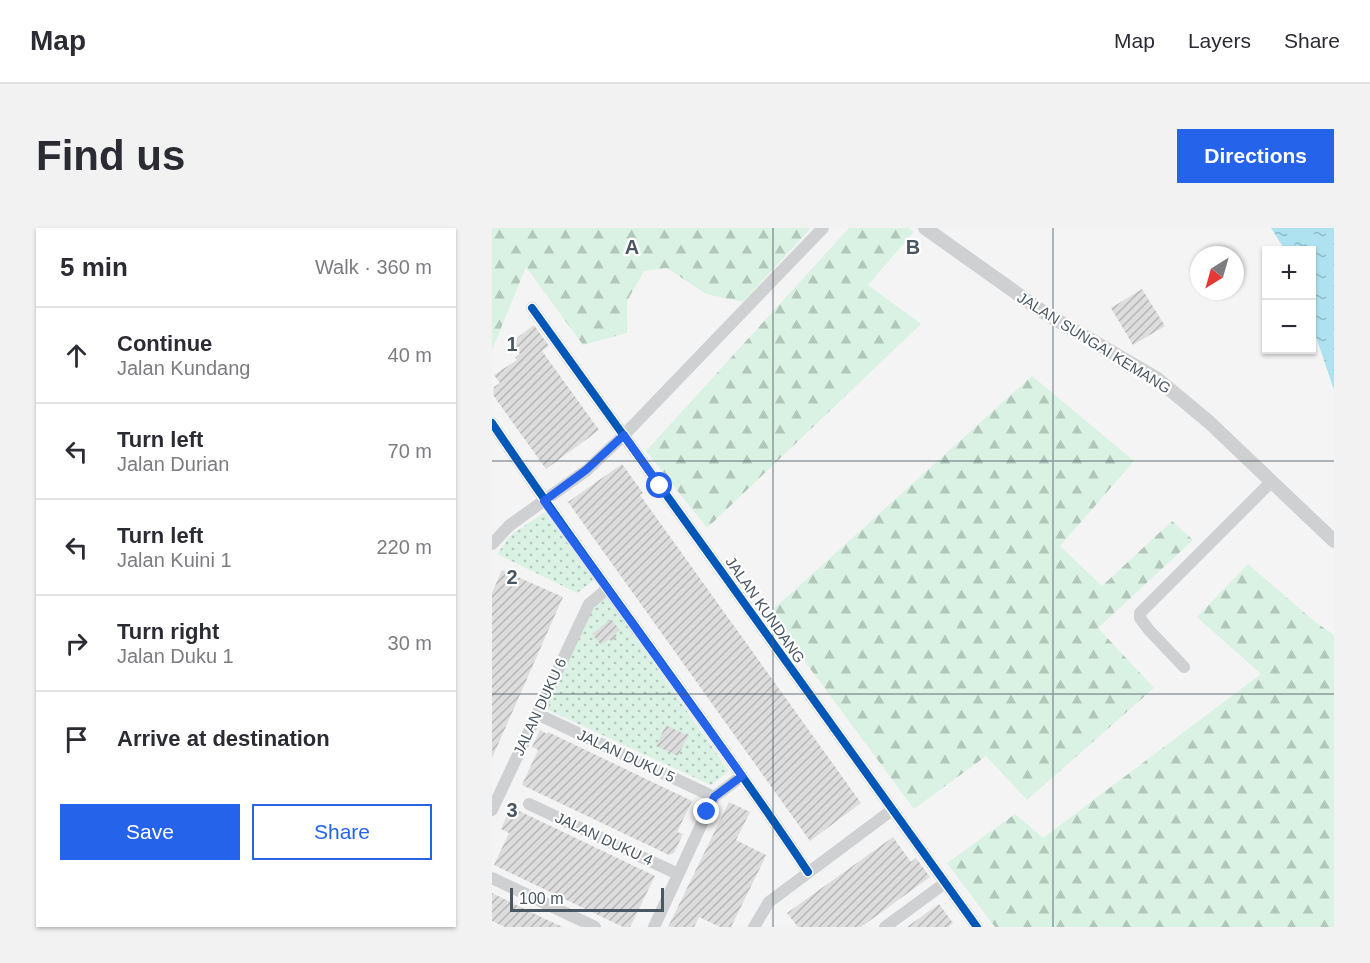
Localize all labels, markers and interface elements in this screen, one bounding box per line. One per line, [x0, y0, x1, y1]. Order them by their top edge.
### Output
text: Map [30, 25, 86, 56]
text: Map [1114, 29, 1155, 52]
text: Layers [1188, 29, 1251, 52]
text: Share [1284, 29, 1340, 52]
button: Directions [1177, 129, 1334, 183]
text: Find us [36, 132, 185, 179]
text: A [625, 236, 639, 258]
text: B [906, 236, 920, 258]
north arrow [1190, 246, 1244, 300]
map controls [1262, 246, 1316, 354]
button: + [1262, 246, 1316, 300]
text: 5 min [60, 252, 128, 282]
text: Walk · 360 m [315, 256, 432, 278]
street label: JALAN SUNGAI KEMANG [1014, 288, 1174, 397]
button: − [1262, 300, 1316, 354]
text: Continue [117, 331, 212, 356]
text: 1 [506, 333, 518, 355]
icon: ahead [60, 339, 93, 372]
text: 40 m [388, 344, 432, 366]
text: Jalan Kundang [117, 357, 250, 379]
text: Turn left [117, 427, 203, 452]
icon: left [60, 435, 93, 468]
text: 70 m [388, 440, 432, 462]
text: Jalan Durian [117, 453, 229, 475]
route start [646, 472, 672, 498]
text: Turn left [117, 523, 203, 548]
icon: left [60, 531, 93, 564]
text: 220 m [376, 536, 432, 558]
text: Jalan Kuini 1 [117, 549, 232, 571]
street label: JALAN KUNDANG [722, 553, 808, 666]
text: 2 [506, 566, 518, 588]
text: Turn right [117, 619, 219, 644]
icon: right [60, 627, 93, 660]
text: 30 m [388, 632, 432, 654]
text: Jalan Duku 1 [117, 645, 234, 667]
street label: JALAN DUKU 6 [509, 655, 570, 758]
icon: arrive [60, 723, 93, 756]
street label: JALAN DUKU 5 [575, 725, 678, 786]
text: Arrive at destination [117, 726, 330, 751]
route end [693, 798, 719, 824]
text: 3 [506, 799, 518, 821]
button: Save [60, 804, 240, 860]
button: Share [252, 804, 432, 860]
street label: JALAN DUKU 4 [553, 808, 656, 869]
scale bar [510, 885, 664, 912]
text: 100 m [519, 890, 563, 907]

